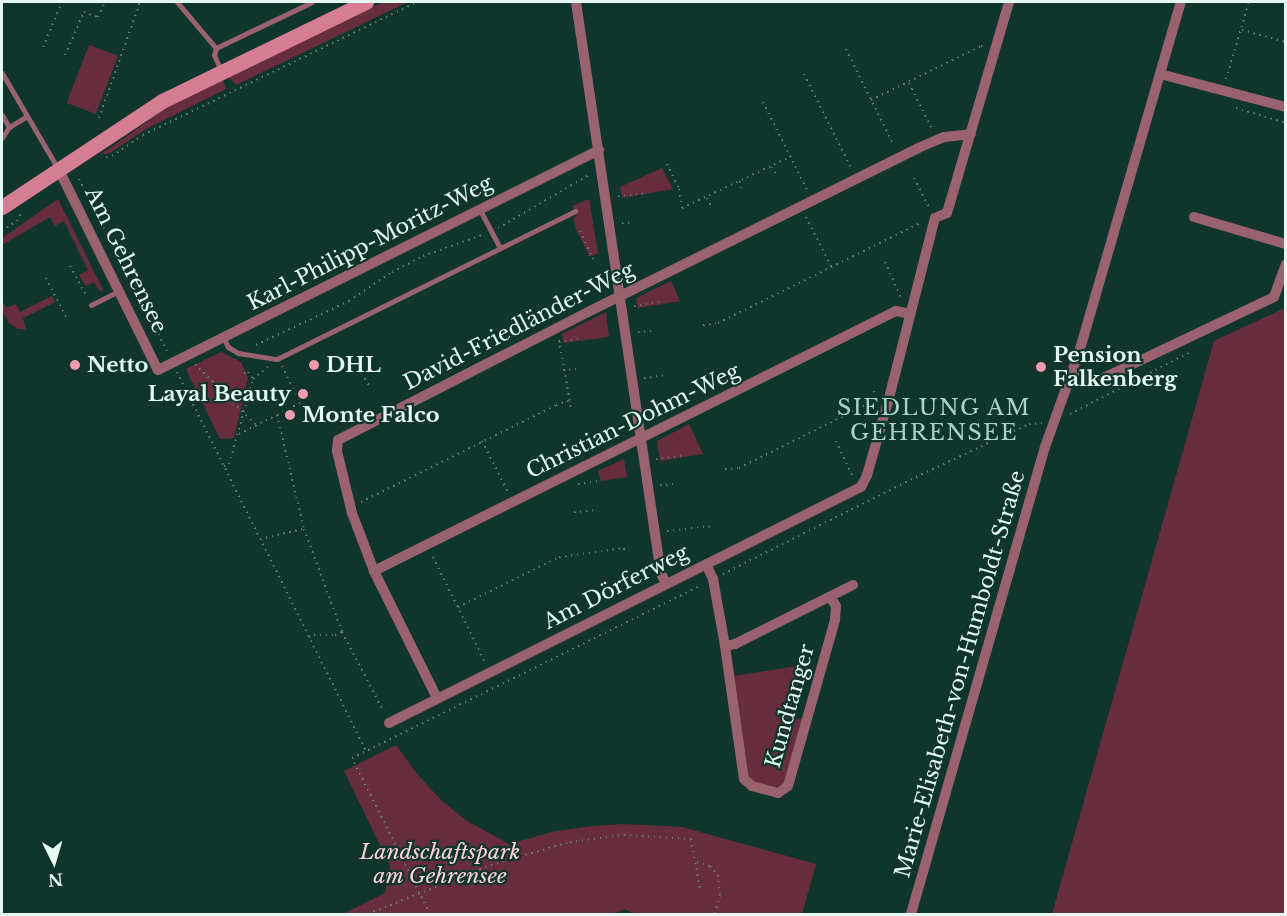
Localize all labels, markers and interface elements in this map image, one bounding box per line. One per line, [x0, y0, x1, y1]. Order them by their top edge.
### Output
street label: Karl-Philipp-Moritz-Weg [243, 170, 497, 316]
street label: Am Gehrensee [80, 183, 172, 337]
street label: David-Friedländer-Weg [399, 257, 639, 395]
place label: Pension Falkenberg [1053, 342, 1177, 392]
place label: Netto [87, 352, 148, 378]
place label: DHL [326, 352, 381, 378]
marker: Netto [68, 358, 82, 372]
marker: DHL [307, 358, 321, 372]
street label: Christian-Dohm-Weg [522, 358, 744, 484]
marker: Pension Falkenberg [1034, 360, 1048, 374]
place label: Layal Beauty [148, 381, 291, 407]
marker: Layal Beauty [296, 387, 310, 401]
district label: SIEDLUNG AM GEHRENSEE [836, 394, 1032, 446]
place label: Monte Falco [302, 402, 440, 428]
marker: Monte Falco [283, 408, 297, 422]
street label: Marie-Elisabeth-von-Humboldt-Straße [890, 468, 1030, 880]
street label: Am Dörferweg [539, 540, 693, 634]
street label: Kundtanger [760, 641, 820, 771]
north arrow [24, 832, 84, 892]
park label: Landschaftspark am Gehrensee [360, 839, 520, 889]
text: N [47, 869, 64, 891]

